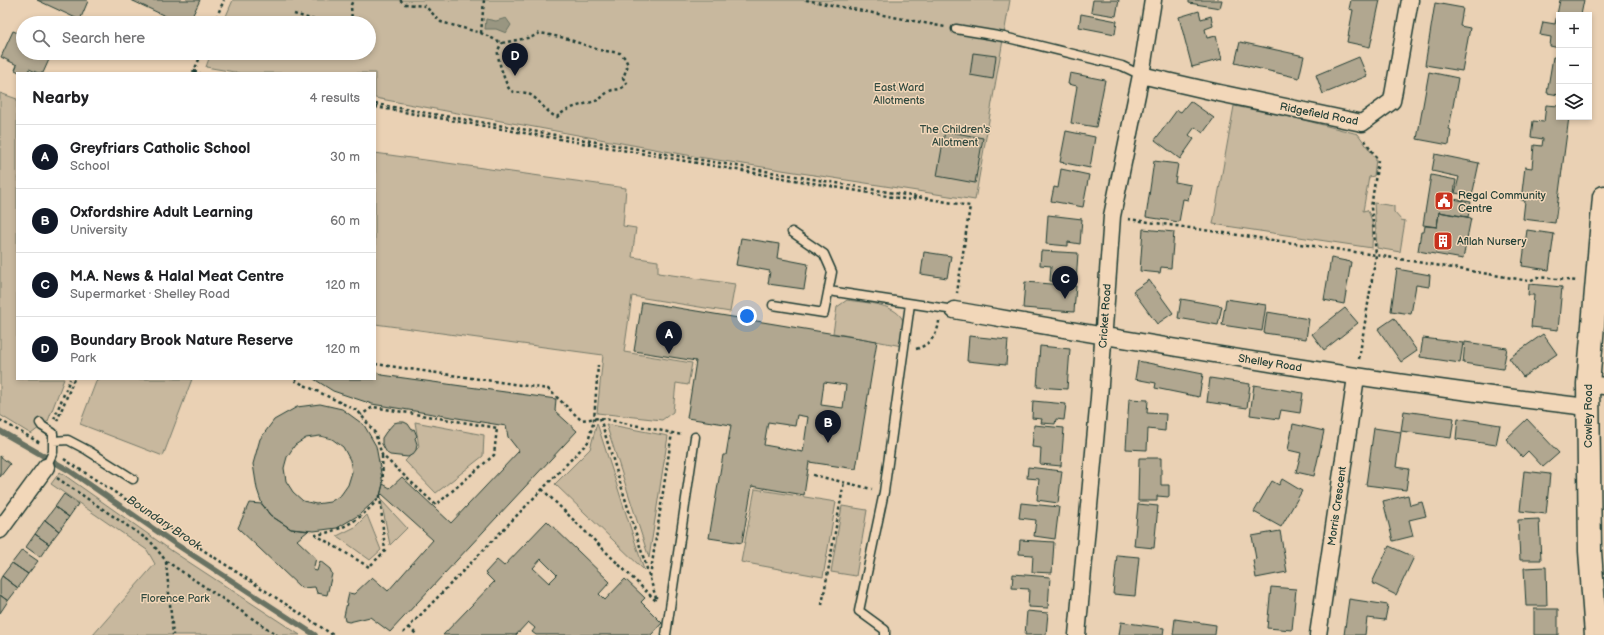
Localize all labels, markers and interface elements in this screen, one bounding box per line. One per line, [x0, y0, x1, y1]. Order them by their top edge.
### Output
map controls [1556, 12, 1592, 120]
button: + [1556, 12, 1592, 48]
search box [16, 16, 376, 60]
icon: search [30, 27, 52, 49]
text: Search here [62, 29, 145, 48]
pin: D [502, 43, 528, 76]
button: − [1556, 48, 1592, 84]
park label: East Ward Allotments [873, 81, 925, 107]
button: layers [1556, 84, 1592, 120]
text: Nearby [32, 88, 89, 108]
text: 4 results [310, 90, 360, 106]
street label: Ridgefield Road [1279, 100, 1359, 128]
park label: The Children's Allotment [920, 123, 991, 149]
text: Greyfriars Catholic School [70, 139, 250, 158]
text: A [41, 149, 49, 165]
text: 30 m [330, 149, 360, 165]
text: School [70, 158, 110, 174]
place label: Regal Community Centre [1458, 189, 1546, 215]
public building icon: Regal Community Centre [1433, 190, 1455, 212]
text: Oxfordshire Adult Learning [70, 203, 253, 222]
text: B [40, 213, 50, 229]
text: 60 m [330, 213, 360, 229]
text: University [70, 222, 127, 238]
building icon: Afllah Nursery [1432, 230, 1454, 252]
place label: Afllah Nursery [1457, 235, 1526, 248]
pin: C [1052, 266, 1078, 299]
text: M.A. News & Halal Meat Centre [70, 267, 284, 286]
text: C [40, 277, 50, 293]
text: 120 m [325, 277, 360, 293]
street label: Cricket Road [1096, 283, 1114, 349]
text: Supermarket · Shelley Road [70, 286, 230, 302]
your location [737, 306, 757, 326]
pin: A [656, 321, 682, 354]
text: Boundary Brook Nature Reserve [70, 331, 293, 350]
text: D [40, 341, 50, 357]
text: 120 m [325, 341, 360, 357]
text: Park [70, 350, 96, 366]
street label: Shelley Road [1237, 352, 1303, 374]
street label: Cowley Road [1582, 384, 1595, 448]
pin: B [815, 410, 841, 443]
street label: Morris Crescent [1325, 465, 1349, 547]
water label: Boundary Brook [124, 492, 205, 554]
park label: Florence Park [140, 592, 210, 605]

